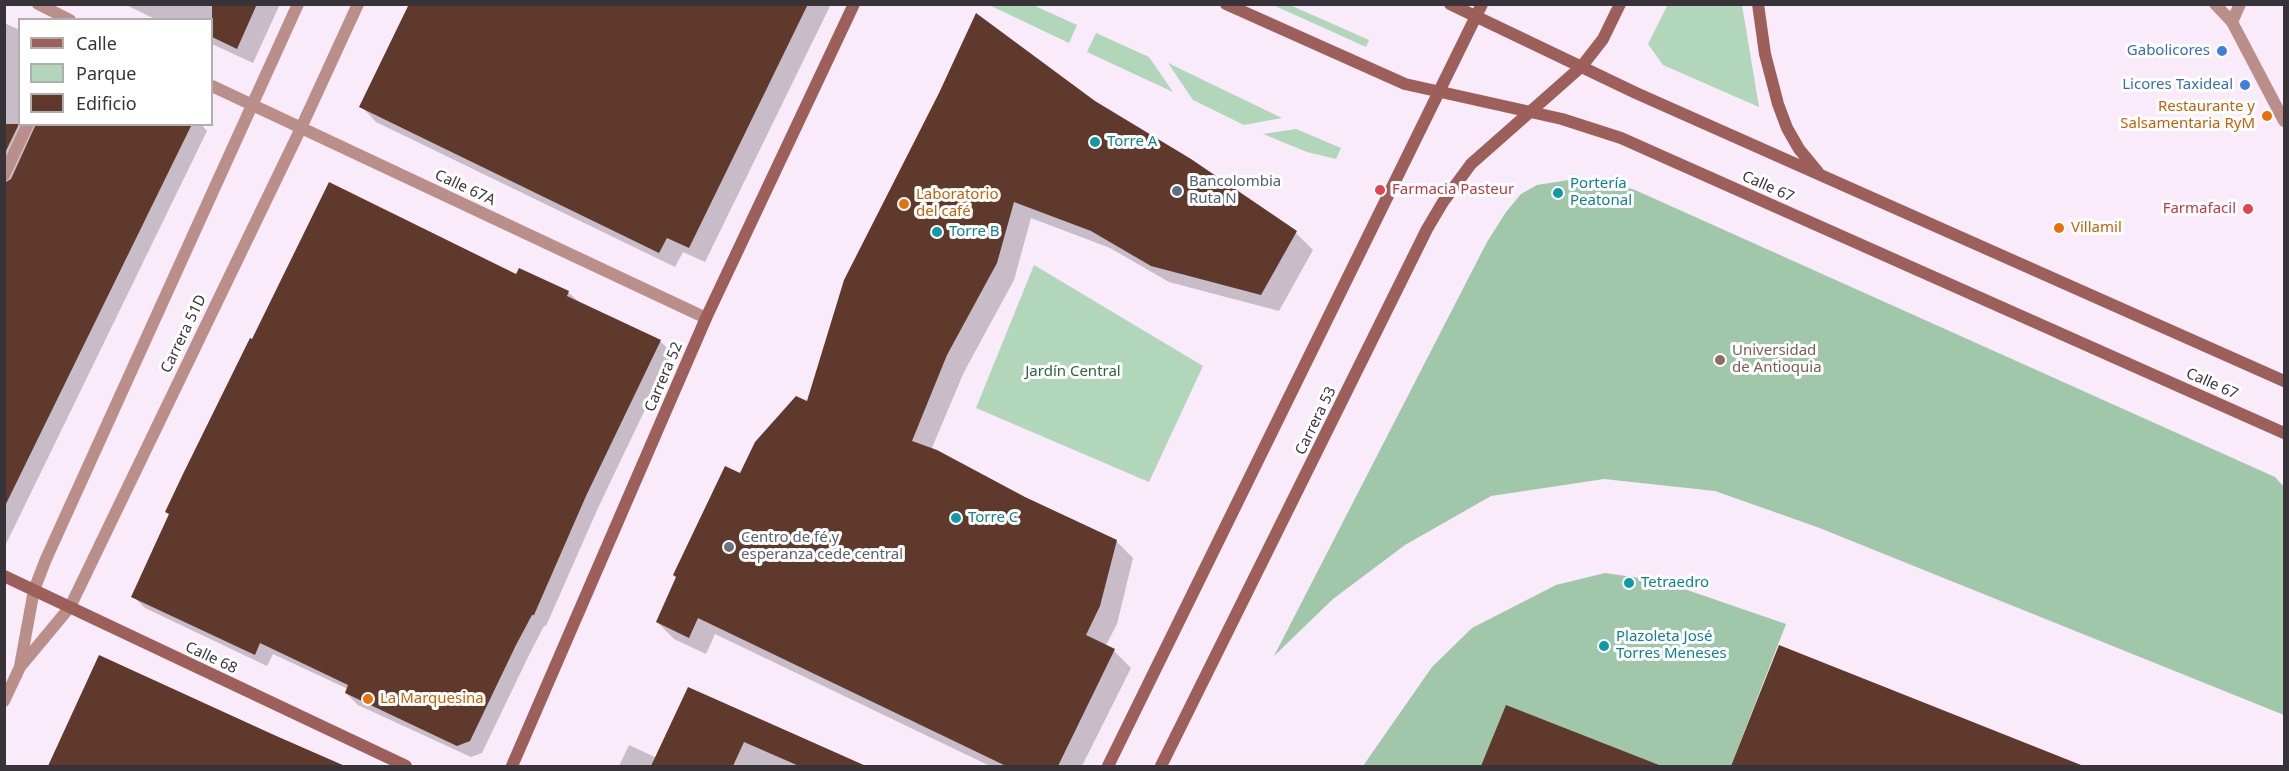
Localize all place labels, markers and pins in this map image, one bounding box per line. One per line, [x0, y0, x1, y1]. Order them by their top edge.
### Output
place label: Gabolicores [2127, 42, 2210, 60]
marker: Gabolicores [2215, 44, 2229, 58]
place label: Licores Taxideal [2122, 76, 2233, 94]
marker: Licores Taxideal [2238, 78, 2252, 92]
place label: Restaurante y Salsamentaria RyM [2120, 98, 2255, 133]
marker: Restaurante y Salsamentaria RyM [2260, 109, 2274, 123]
place label: Torre A [1107, 133, 1157, 151]
marker: Torre A [1088, 135, 1102, 149]
place label: Bancolombia Ruta N [1189, 173, 1281, 208]
place label: Portería Peatonal [1570, 175, 1632, 210]
place label: Farmacia Pasteur [1392, 181, 1514, 199]
marker: Farmacia Pasteur [1373, 183, 1387, 197]
marker: Bancolombia Ruta N [1170, 184, 1184, 198]
place label: Laboratorio del café [916, 186, 999, 221]
marker: Portería Peatonal [1551, 186, 1565, 200]
marker: Laboratorio del café [897, 197, 911, 211]
place label: Farmafacil [2163, 200, 2236, 218]
marker: Farmafacil [2241, 202, 2255, 216]
place label: Villamil [2071, 219, 2122, 237]
marker: Villamil [2052, 221, 2066, 235]
place label: Torre B [949, 223, 1000, 241]
marker: Torre B [930, 225, 944, 239]
place label: Universidad de Antioquia [1732, 342, 1822, 377]
marker: Universidad de Antioquia [1713, 353, 1727, 367]
place label: Torre C [968, 509, 1018, 527]
marker: Torre C [949, 511, 963, 525]
place label: Centro de fé y esperanza cede central [741, 529, 903, 564]
marker: Centro de fé y esperanza cede central [722, 540, 736, 554]
place label: Tetraedro [1641, 574, 1709, 592]
marker: Tetraedro [1622, 576, 1636, 590]
place label: Plazoleta José Torres Meneses [1616, 628, 1727, 663]
marker: Plazoleta José Torres Meneses [1597, 639, 1611, 653]
place label: La Marquesina [380, 690, 484, 708]
marker: La Marquesina [361, 692, 375, 706]

